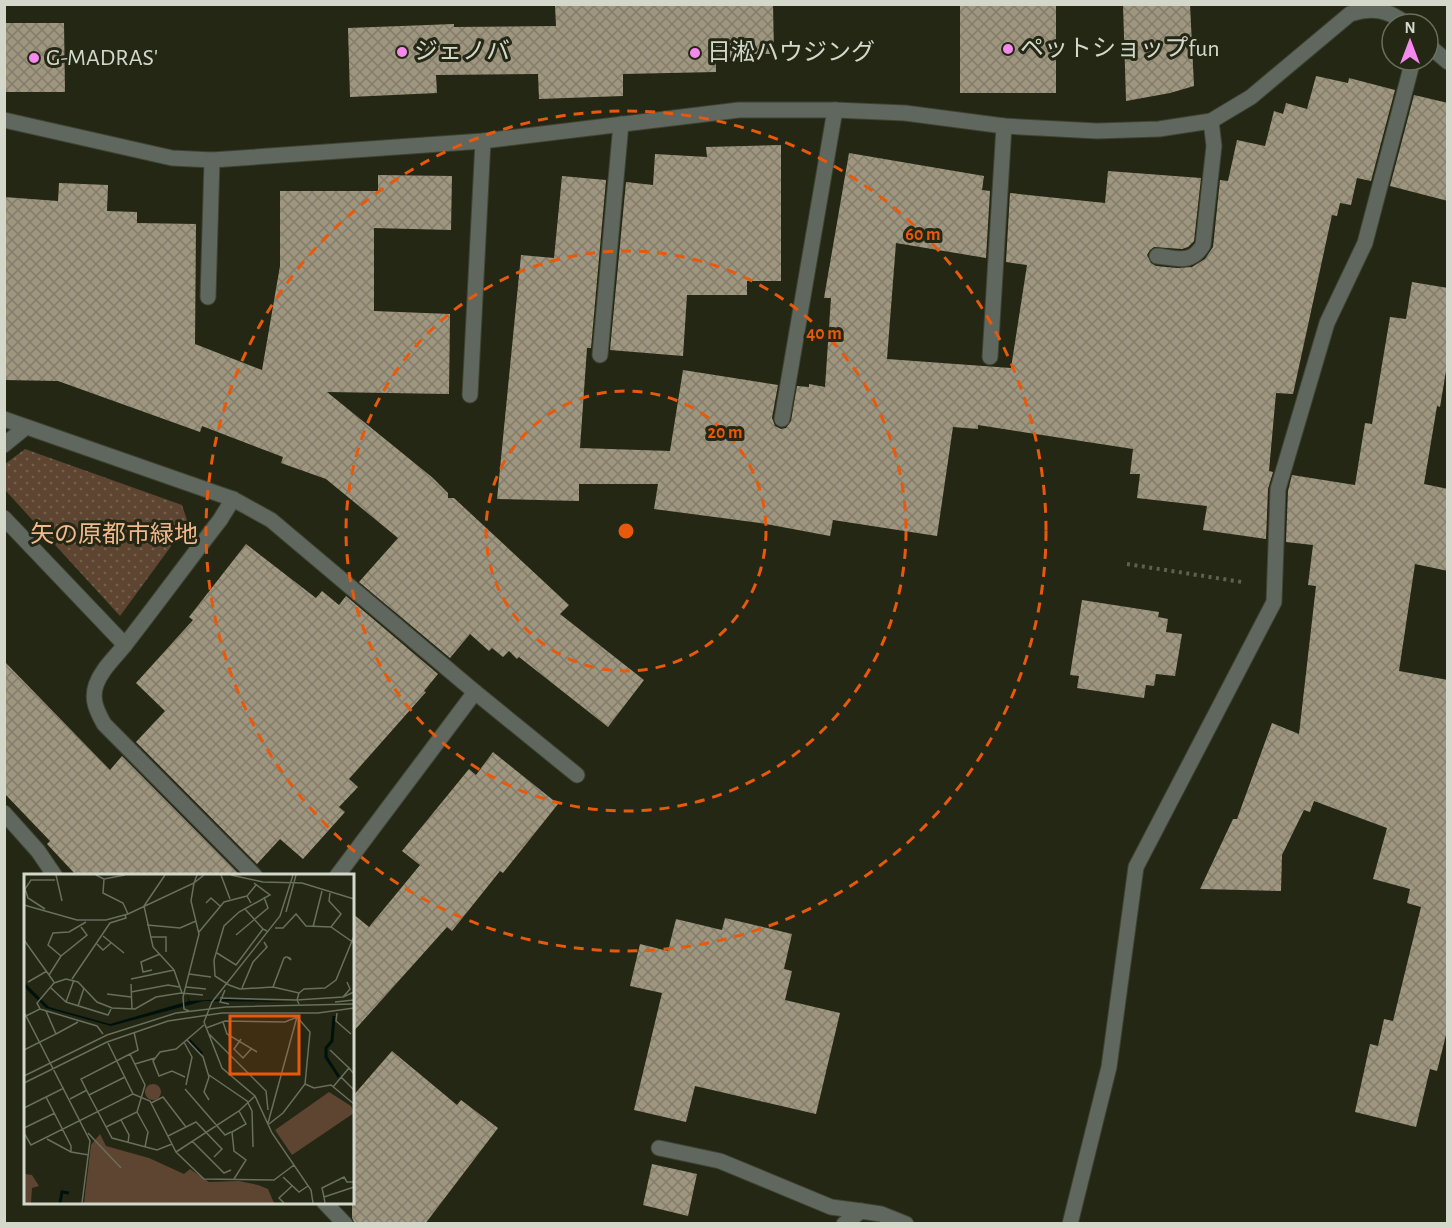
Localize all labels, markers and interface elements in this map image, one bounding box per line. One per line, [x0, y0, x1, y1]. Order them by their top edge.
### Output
north arrow [1380, 12, 1440, 72]
text: N [1404, 20, 1416, 36]
place label: ペットショップfun [1020, 36, 1220, 61]
place label: ジェノバ [414, 39, 510, 64]
place label: 日淞ハウジング [707, 39, 875, 65]
marker: ペットショップfun [1001, 42, 1015, 56]
marker: ジェノバ [395, 45, 409, 59]
place label: G-MADRAS' [46, 46, 158, 70]
marker: 日淞ハウジング [688, 46, 702, 60]
marker: G-MADRAS' [27, 51, 41, 65]
text: 60 m [905, 226, 941, 244]
text: 40 m [806, 325, 842, 343]
text: 20 m [707, 424, 743, 442]
park label: 矢の原都市緑地 [30, 521, 198, 547]
centre of rings [616, 521, 636, 541]
inset map [24, 874, 354, 1204]

